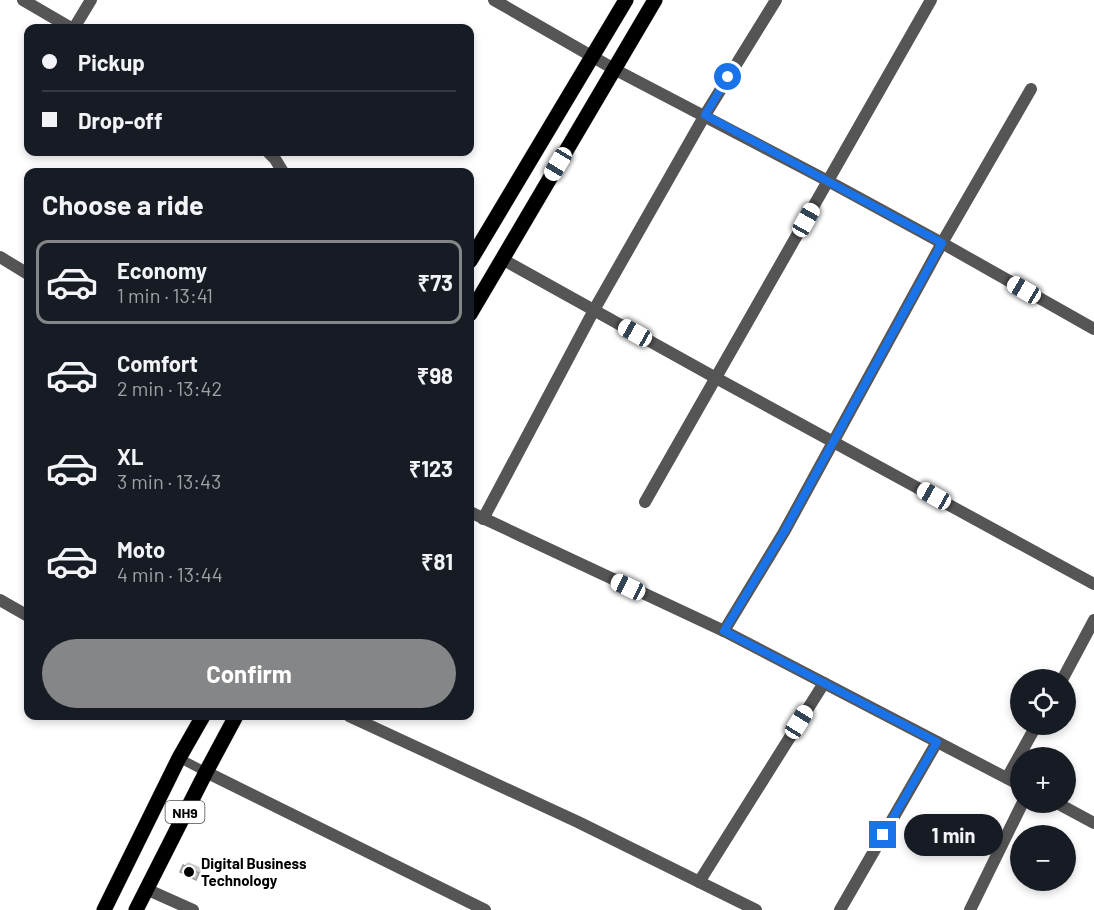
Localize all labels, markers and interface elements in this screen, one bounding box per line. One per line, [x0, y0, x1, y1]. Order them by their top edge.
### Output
text: Pickup [78, 49, 145, 75]
route start [714, 63, 741, 90]
text: Drop-off [78, 107, 162, 133]
car [541, 144, 575, 184]
text: Choose a ride [42, 188, 204, 220]
car [789, 200, 823, 240]
icon: car [45, 255, 99, 309]
text: Economy [117, 257, 207, 283]
text: ₹73 [418, 269, 453, 295]
car [1004, 273, 1044, 307]
text: 1 min · 13:41 [117, 283, 213, 307]
car [615, 316, 655, 350]
icon: car [45, 348, 99, 402]
text: Comfort [117, 350, 198, 376]
text: ₹98 [417, 362, 453, 388]
text: 2 min · 13:42 [117, 376, 222, 400]
icon: car [45, 441, 99, 495]
text: XL [117, 443, 143, 469]
text: ₹123 [409, 455, 453, 481]
text: 3 min · 13:43 [117, 469, 221, 493]
car [914, 479, 954, 513]
icon: car [45, 534, 99, 588]
text: Moto [117, 536, 165, 562]
text: ₹81 [421, 548, 453, 574]
text: 4 min · 13:44 [117, 562, 223, 586]
car [608, 571, 648, 603]
button: Confirm [42, 639, 456, 708]
map controls [1010, 669, 1076, 891]
button: locate [1010, 669, 1076, 735]
car [782, 702, 816, 742]
button: + [1010, 747, 1076, 813]
road number: NH9 [166, 801, 204, 823]
callout: 1 min [904, 814, 1003, 856]
route end [869, 821, 896, 848]
text: 1 min [932, 823, 975, 847]
button: − [1010, 825, 1076, 891]
place label: Digital Business Technology [201, 854, 307, 889]
marker: Digital Business Technology [182, 865, 196, 879]

